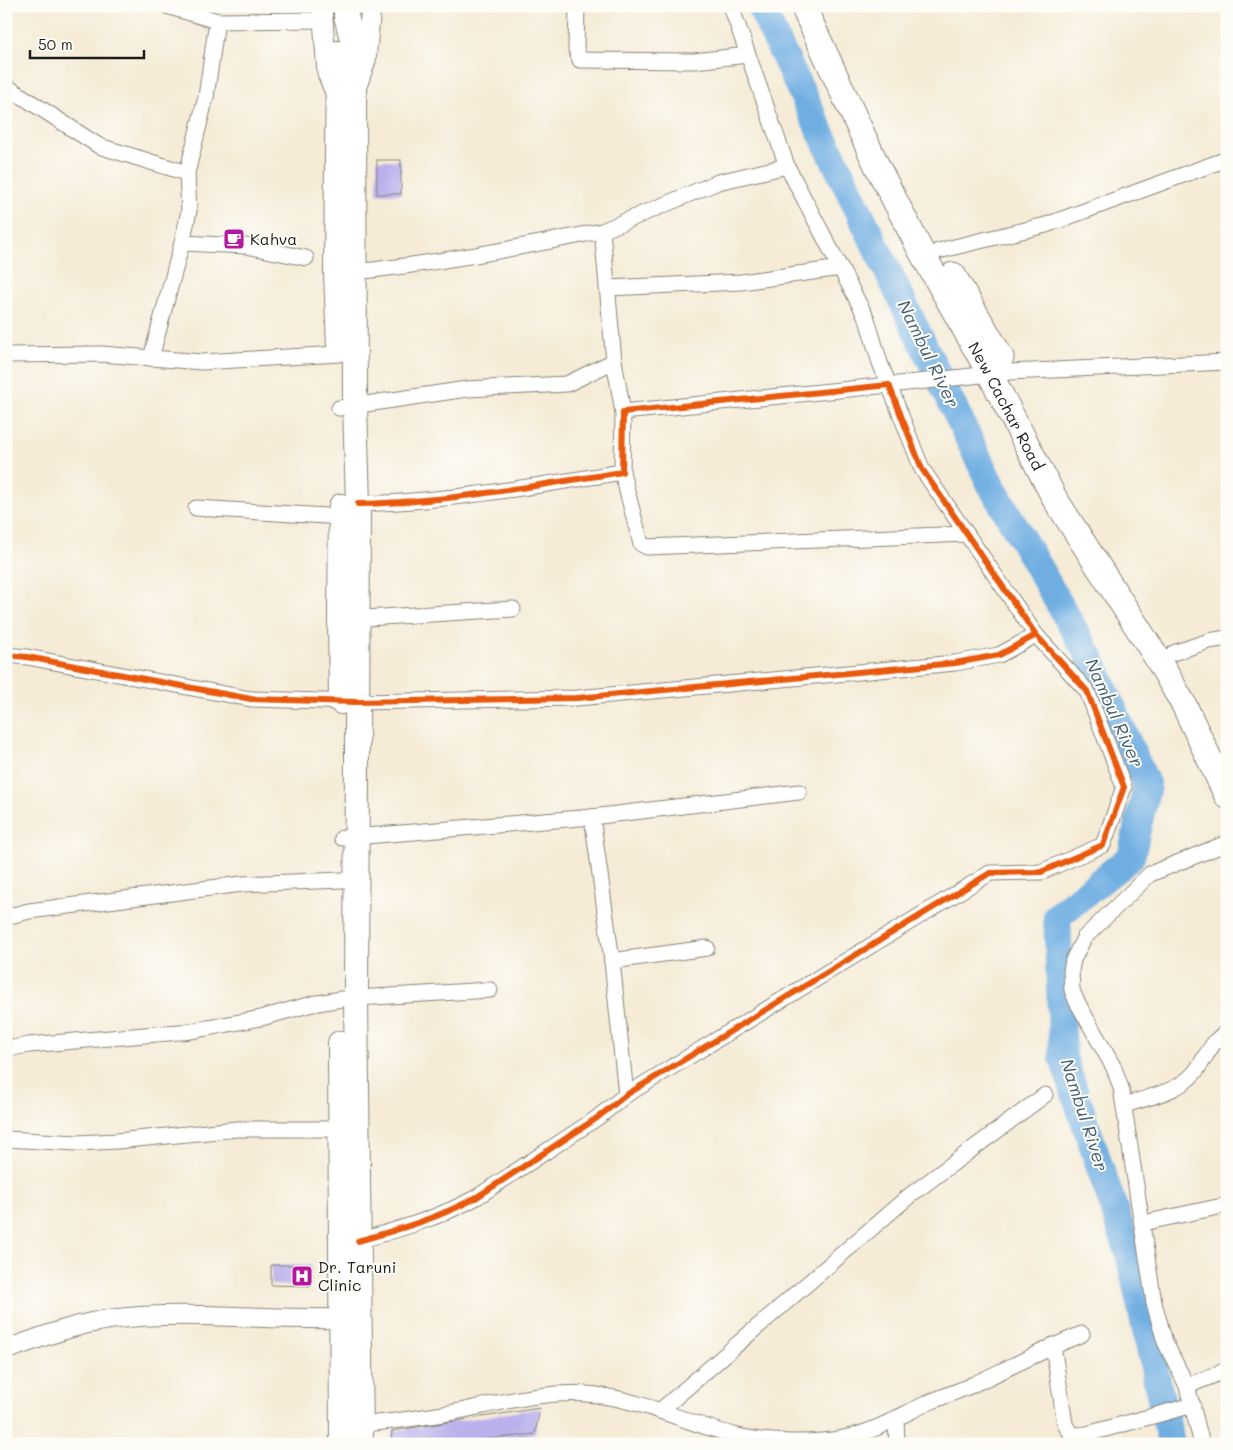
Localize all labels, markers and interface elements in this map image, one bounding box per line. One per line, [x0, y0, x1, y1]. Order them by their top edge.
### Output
scale bar [30, 28, 144, 60]
text: 50 m [38, 34, 73, 54]
cafe icon: Kahva [222, 227, 246, 251]
place label: Kahva [250, 228, 297, 249]
water label: Nambul River [892, 296, 965, 411]
street label: New Cachar Road [964, 338, 1049, 474]
water label: Nambul River [1080, 654, 1150, 771]
water label: Nambul River [1055, 1055, 1114, 1174]
place label: Dr. Taruni Clinic [318, 1256, 396, 1295]
hospital icon: Dr. Taruni Clinic [290, 1264, 314, 1288]

